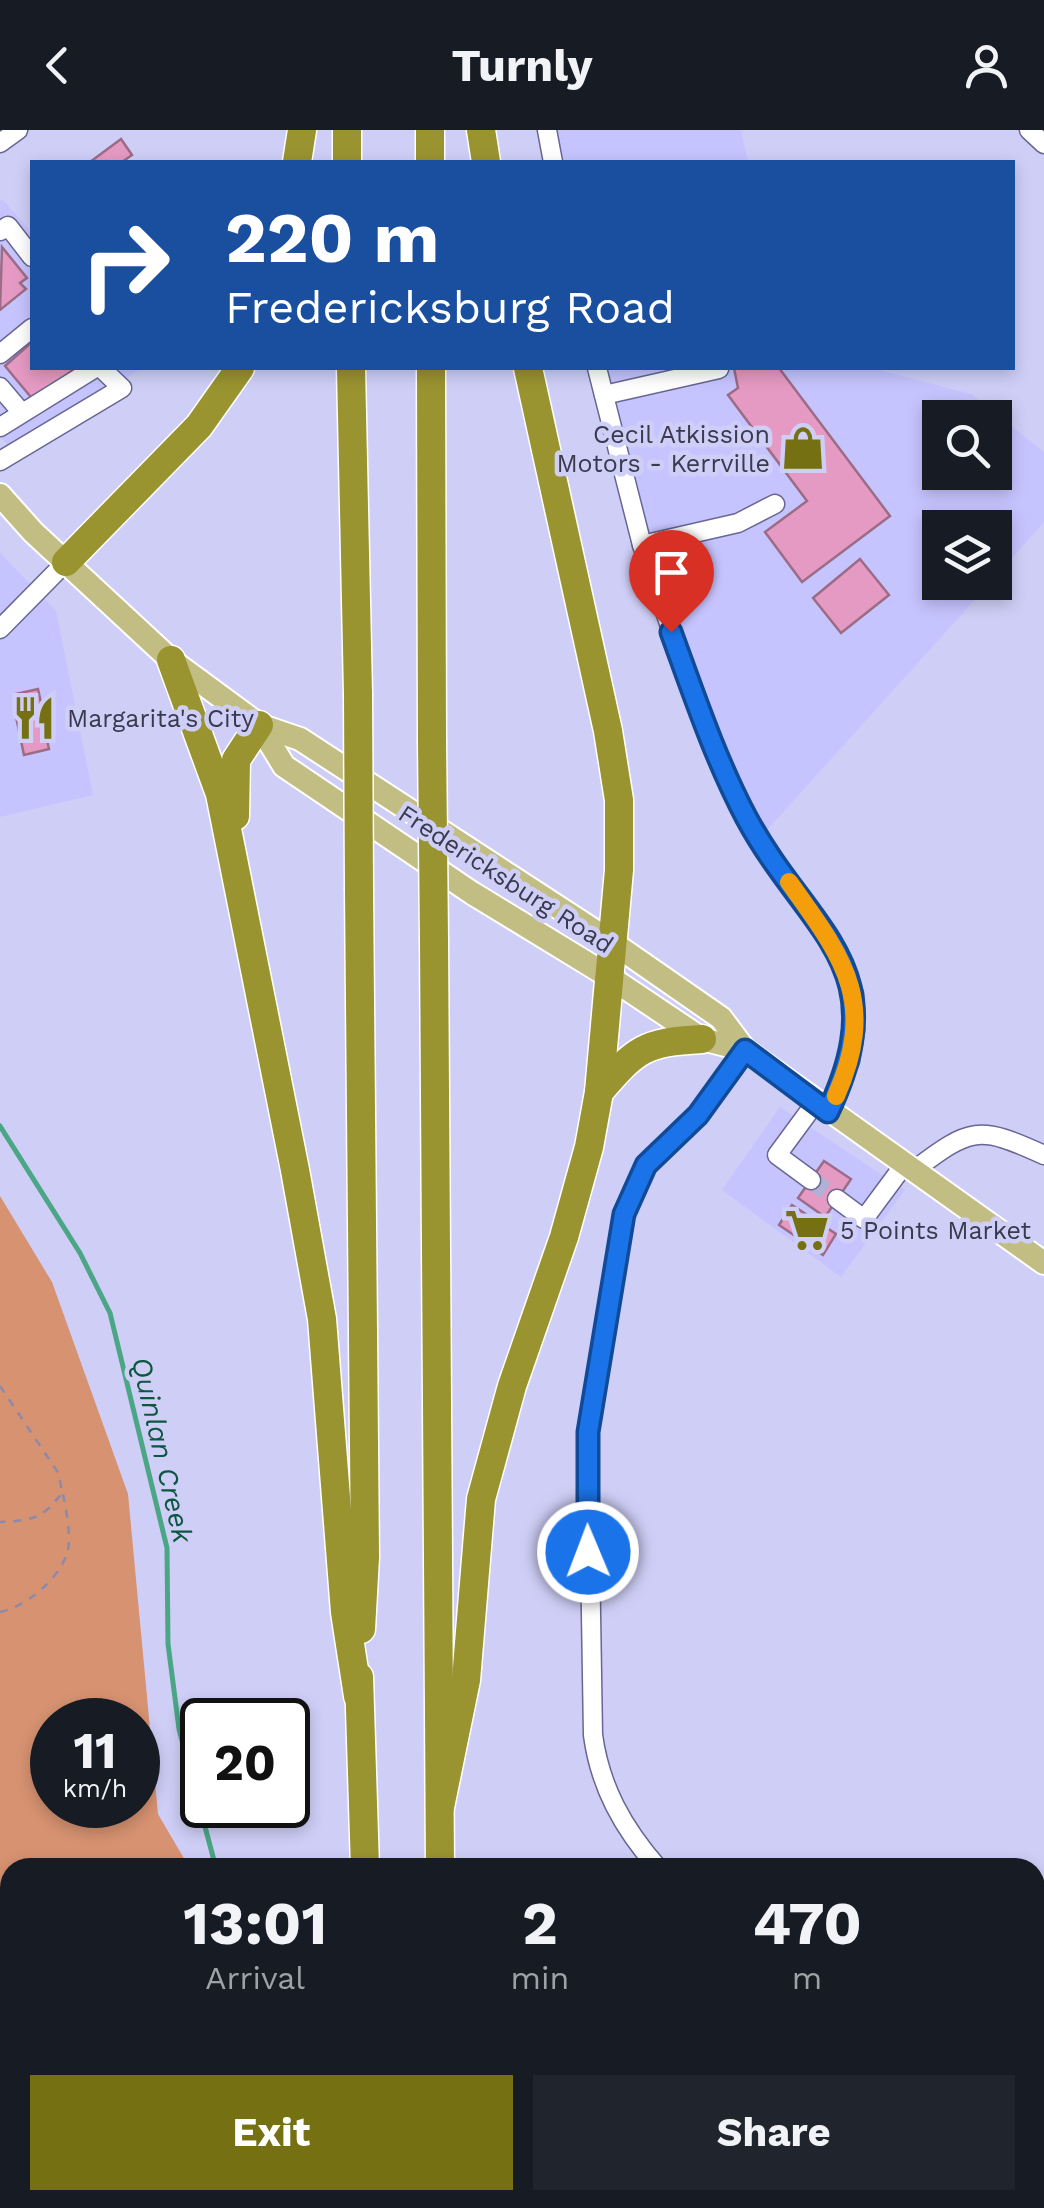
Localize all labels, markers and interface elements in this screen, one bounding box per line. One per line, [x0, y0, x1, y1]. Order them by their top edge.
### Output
icon: back [30, 38, 85, 93]
icon: person [959, 38, 1014, 93]
text: Turnly [451, 39, 593, 92]
text: 220 m [225, 197, 439, 279]
icon: right [60, 200, 190, 330]
text: Fredericksburg Road [225, 281, 675, 334]
map controls [922, 400, 1012, 600]
button: search [922, 400, 1012, 490]
place label: Cecil Atkission Motors - Kerrville [556, 420, 770, 478]
shop icon: Cecil Atkission Motors - Kerrville [779, 424, 827, 472]
button: layers [922, 510, 1012, 600]
pin [629, 530, 714, 633]
icon: arrive [644, 545, 699, 600]
restaurant icon: Margarita's City [10, 694, 58, 742]
place label: Margarita's City [67, 704, 254, 733]
street label: Fredericksburg Road [393, 799, 619, 959]
supermarket icon: 5 Points Market [783, 1206, 831, 1254]
place label: 5 Points Market [840, 1216, 1032, 1245]
water label: Quinlan Creek [125, 1354, 200, 1547]
position arrow [536, 1500, 640, 1604]
speed limit sign: 20 [180, 1698, 310, 1828]
text: 11 [73, 1721, 117, 1780]
text: km/h [63, 1774, 127, 1803]
text: 13:01 [183, 1888, 327, 1959]
text: 2 [522, 1888, 558, 1959]
text: 470 [752, 1888, 862, 1959]
text: Arrival [205, 1959, 305, 1997]
text: min [510, 1959, 569, 1997]
text: m [792, 1959, 822, 1997]
button: Exit [30, 2075, 513, 2190]
button: Share [533, 2075, 1015, 2190]

